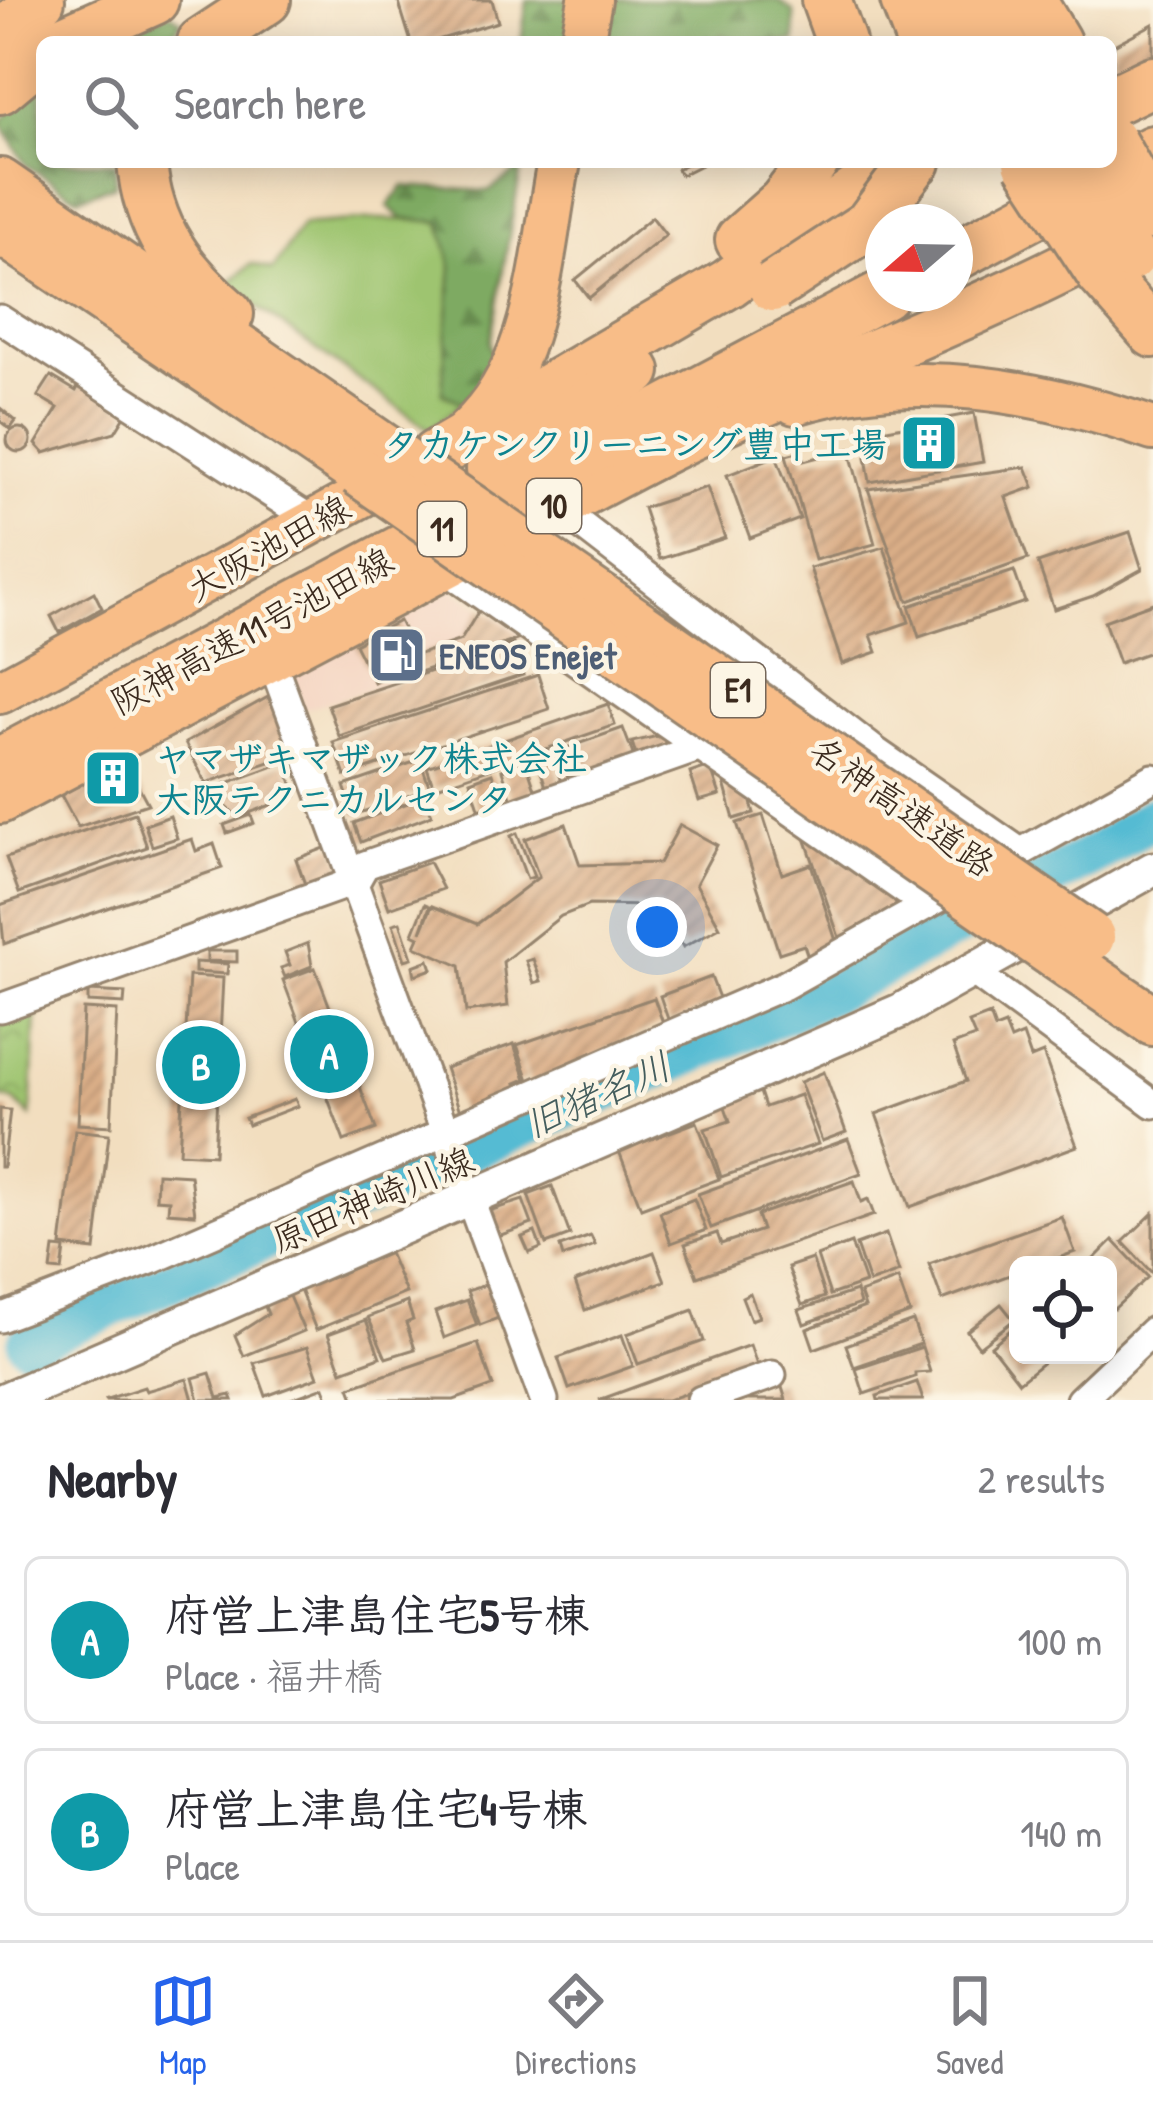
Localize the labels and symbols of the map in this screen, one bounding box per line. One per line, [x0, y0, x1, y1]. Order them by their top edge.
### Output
north arrow [865, 204, 973, 312]
building icon: タカケンクリーニング豊中工場 [898, 412, 960, 474]
place label: タカケンクリーニング豊中工場 [383, 419, 887, 468]
road number: 10 [527, 479, 581, 533]
street label: 大阪池田線 [177, 482, 359, 612]
road number: 11 [418, 502, 466, 556]
street label: 阪神高速11号池田線 [101, 535, 401, 725]
fuel station icon: ENEOS Enejet [366, 624, 428, 686]
place label: ENEOS Enejet [439, 631, 618, 680]
road number: E1 [711, 663, 765, 717]
street label: 名神高速道路 [800, 724, 1006, 888]
place label: ヤマザキマザック株式会社 大阪テクニカルセンタ [155, 733, 587, 823]
building icon: ヤマザキマザック株式会社 大阪テクニカルセンタ [82, 747, 144, 809]
your location [627, 897, 687, 957]
pin: A [290, 1009, 368, 1099]
pin: B [162, 1020, 240, 1110]
water label: 旧猪名川 [515, 1038, 679, 1150]
street label: 原田神崎川線 [263, 1134, 481, 1264]

